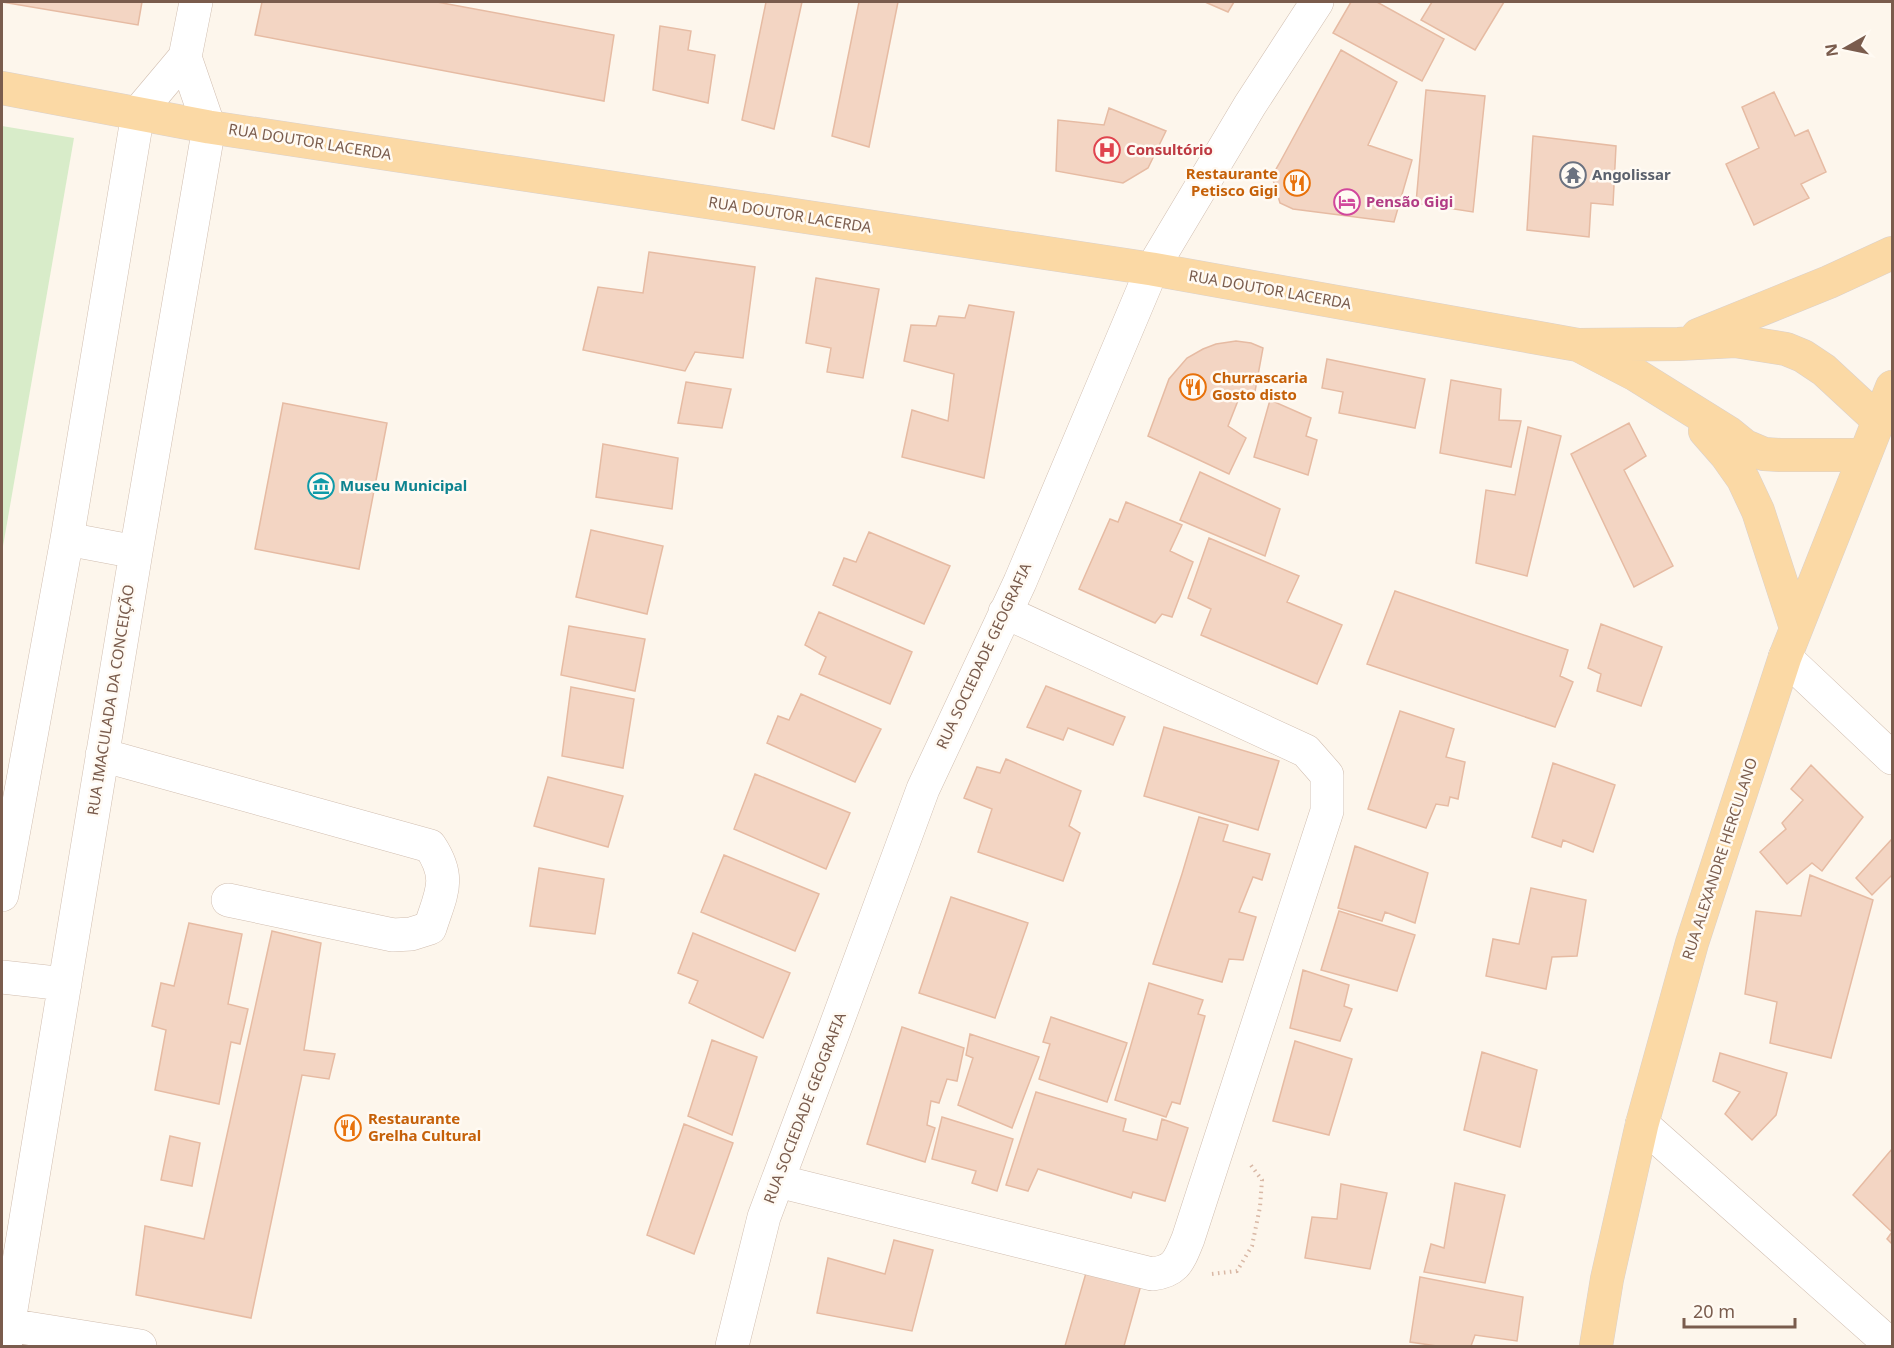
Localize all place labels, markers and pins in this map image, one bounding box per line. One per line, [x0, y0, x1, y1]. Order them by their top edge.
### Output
hospital icon: Consultório [1092, 135, 1122, 165]
place label: Consultório [1126, 139, 1213, 159]
temple icon: Angolissar [1558, 160, 1588, 190]
place label: Restaurante Petisco Gigi [1186, 163, 1278, 200]
place label: Angolissar [1592, 164, 1671, 184]
restaurant icon: Restaurante Petisco Gigi [1282, 168, 1312, 198]
hotel icon: Pensão Gigi [1332, 187, 1362, 217]
place label: Pensão Gigi [1366, 191, 1453, 211]
place label: Churrascaria Gosto disto [1212, 367, 1308, 404]
restaurant icon: Churrascaria Gosto disto [1178, 372, 1208, 402]
museum icon: Museu Municipal [306, 471, 336, 501]
place label: Museu Municipal [340, 475, 467, 495]
place label: Restaurante Grelha Cultural [368, 1108, 481, 1145]
restaurant icon: Restaurante Grelha Cultural [333, 1113, 363, 1143]

